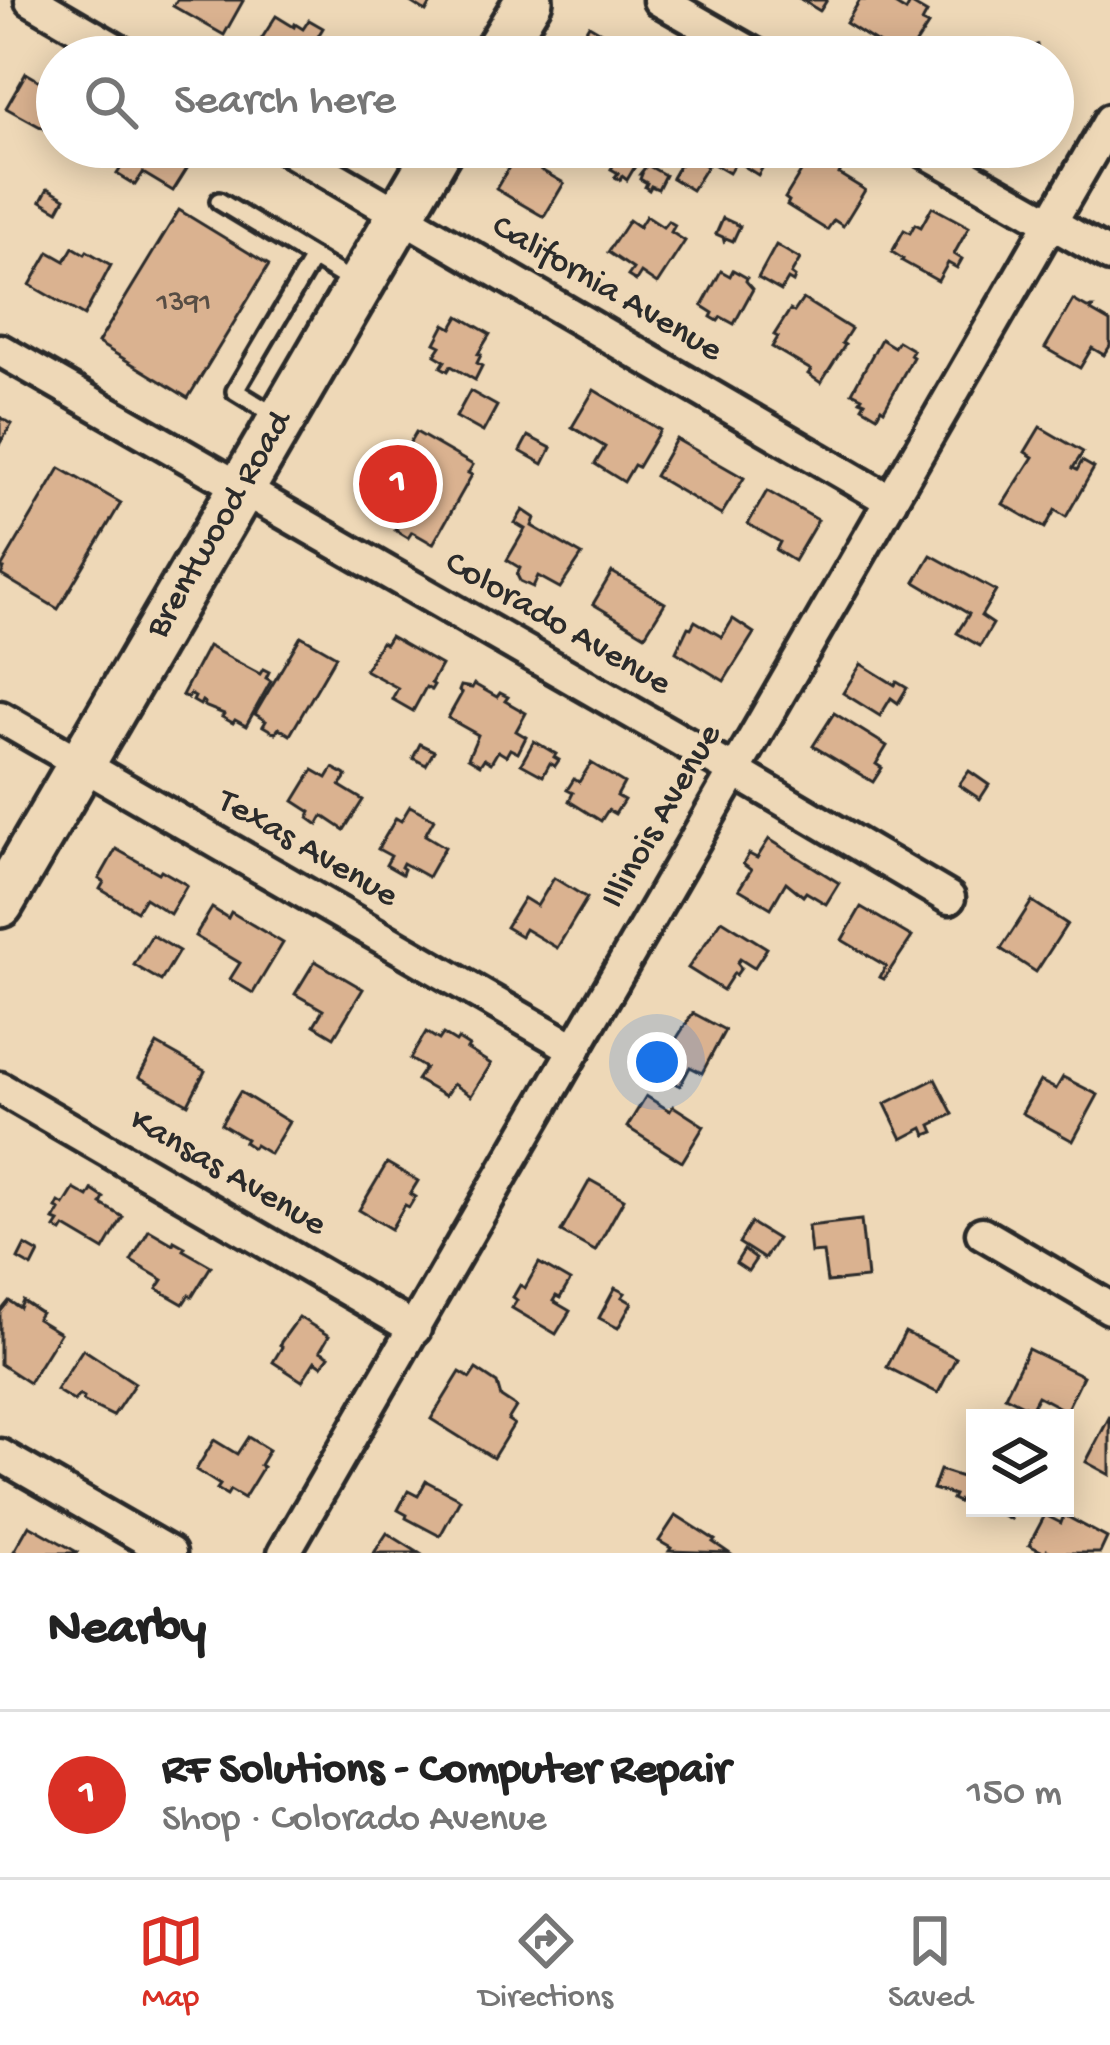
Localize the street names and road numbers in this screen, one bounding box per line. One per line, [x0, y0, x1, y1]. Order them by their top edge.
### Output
street label: California Avenue [483, 207, 729, 374]
street label: Brentwood Road [137, 402, 304, 647]
street label: Colorado Avenue [436, 543, 678, 707]
street label: Illinois Avenue [593, 717, 733, 917]
street label: Texas Avenue [207, 780, 405, 919]
street label: Kansas Avenue [121, 1100, 333, 1248]

